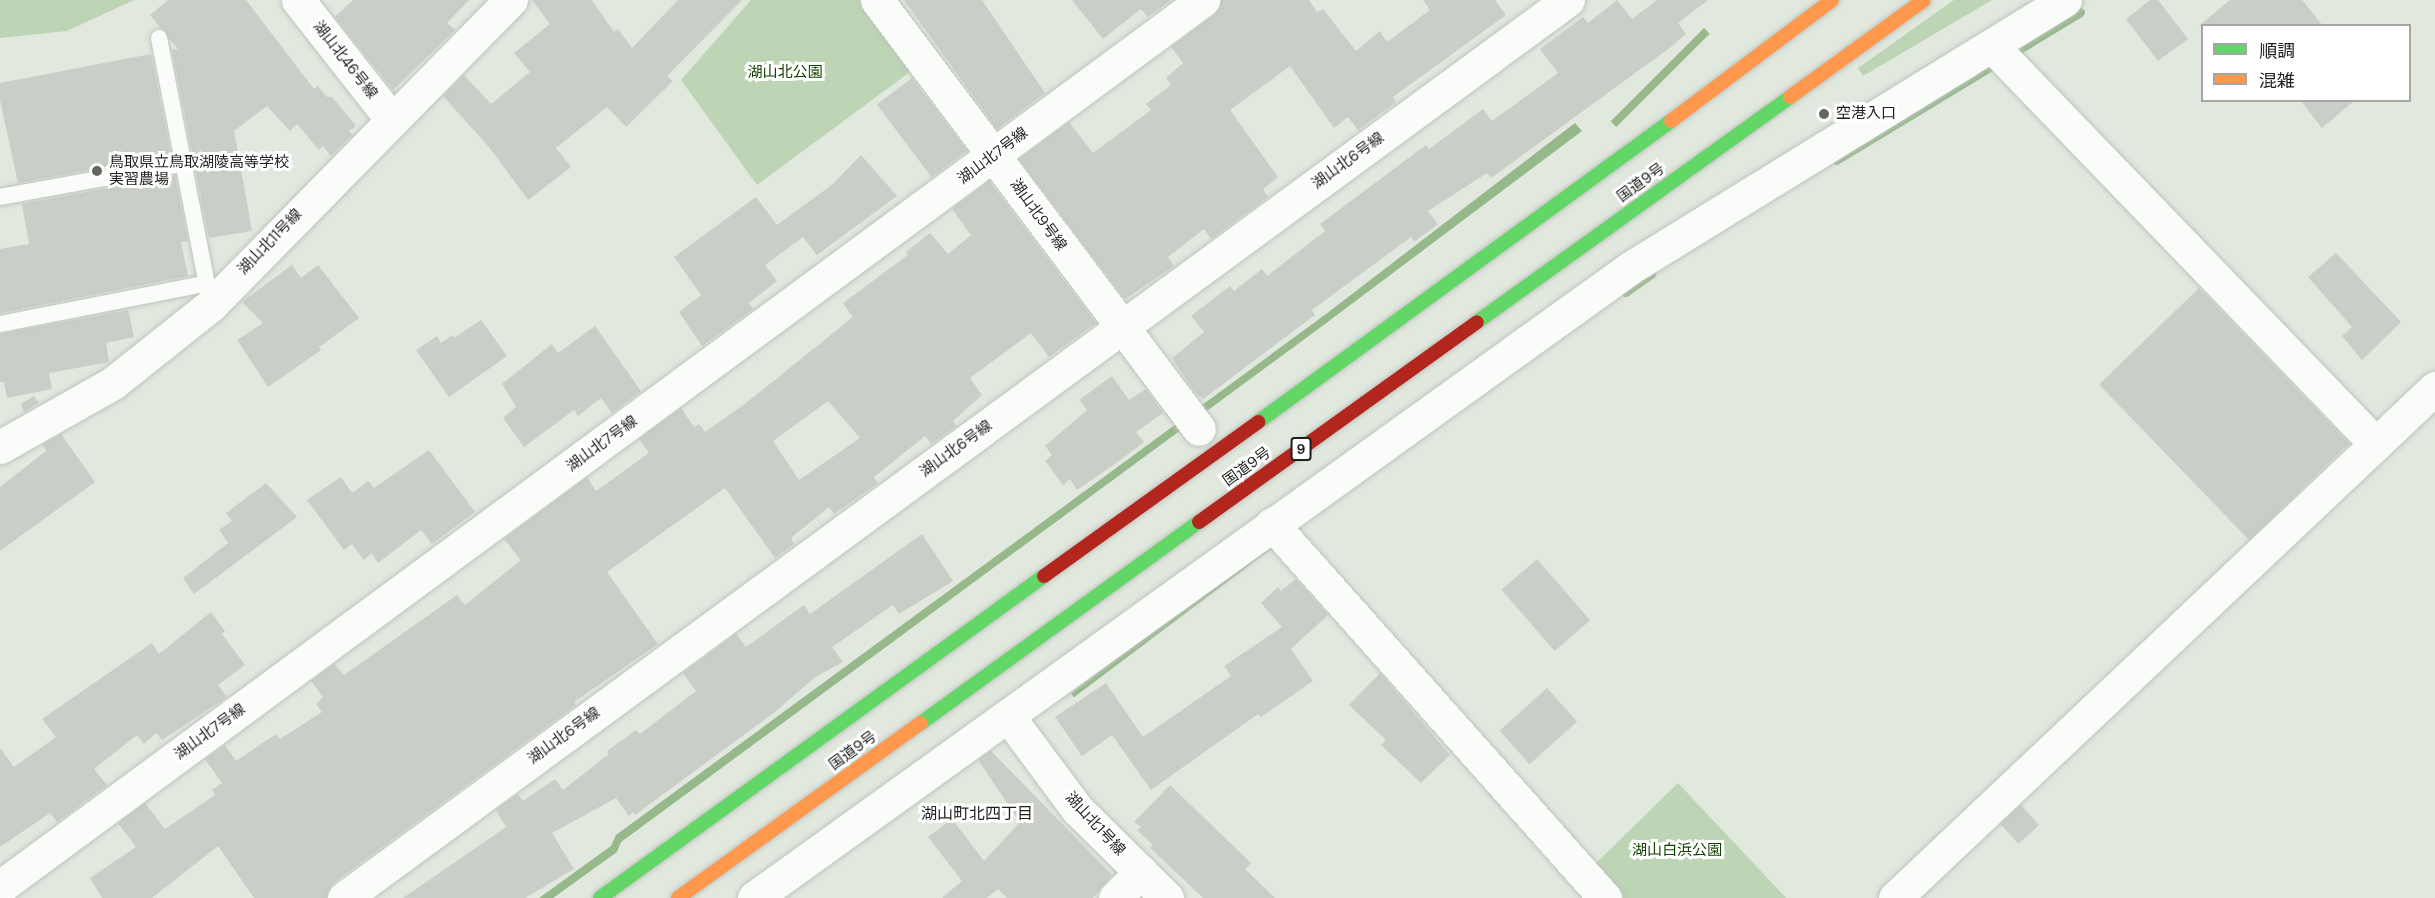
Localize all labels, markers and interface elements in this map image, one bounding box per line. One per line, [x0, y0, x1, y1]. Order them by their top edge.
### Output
street label: 湖山北46号線 [309, 18, 381, 102]
legend [2201, 24, 2411, 102]
text: 順調 [2259, 39, 2295, 63]
park label: 湖山北公園 [748, 64, 822, 82]
text: 混雑 [2259, 69, 2295, 93]
place label: 空港入口 [1836, 105, 1896, 123]
marker: 空港入口 [1817, 107, 1831, 121]
street label: 湖山北7号線 [954, 124, 1032, 188]
street label: 湖山北6号線 [1309, 129, 1387, 193]
place label: 鳥取県立鳥取湖陵高等学校 実習農場 [109, 153, 289, 188]
street label: 国道9号 [1614, 160, 1668, 206]
marker: 鳥取県立鳥取湖陵高等学校 実習農場 [90, 164, 104, 178]
street label: 湖山北9号線 [1006, 176, 1070, 254]
street label: 湖山北11号線 [234, 205, 306, 279]
street label: 湖山北7号線 [563, 412, 641, 476]
street label: 湖山北6号線 [917, 417, 995, 481]
road number: 9 [1290, 438, 1312, 460]
street label: 国道9号 [1220, 444, 1274, 490]
street label: 湖山北7号線 [171, 700, 249, 764]
street label: 湖山北6号線 [525, 704, 603, 768]
street label: 国道9号 [826, 728, 880, 774]
street label: 湖山北1号線 [1061, 789, 1129, 859]
district label: 湖山町北四丁目 [921, 804, 1033, 824]
park label: 湖山白浜公園 [1632, 842, 1722, 860]

